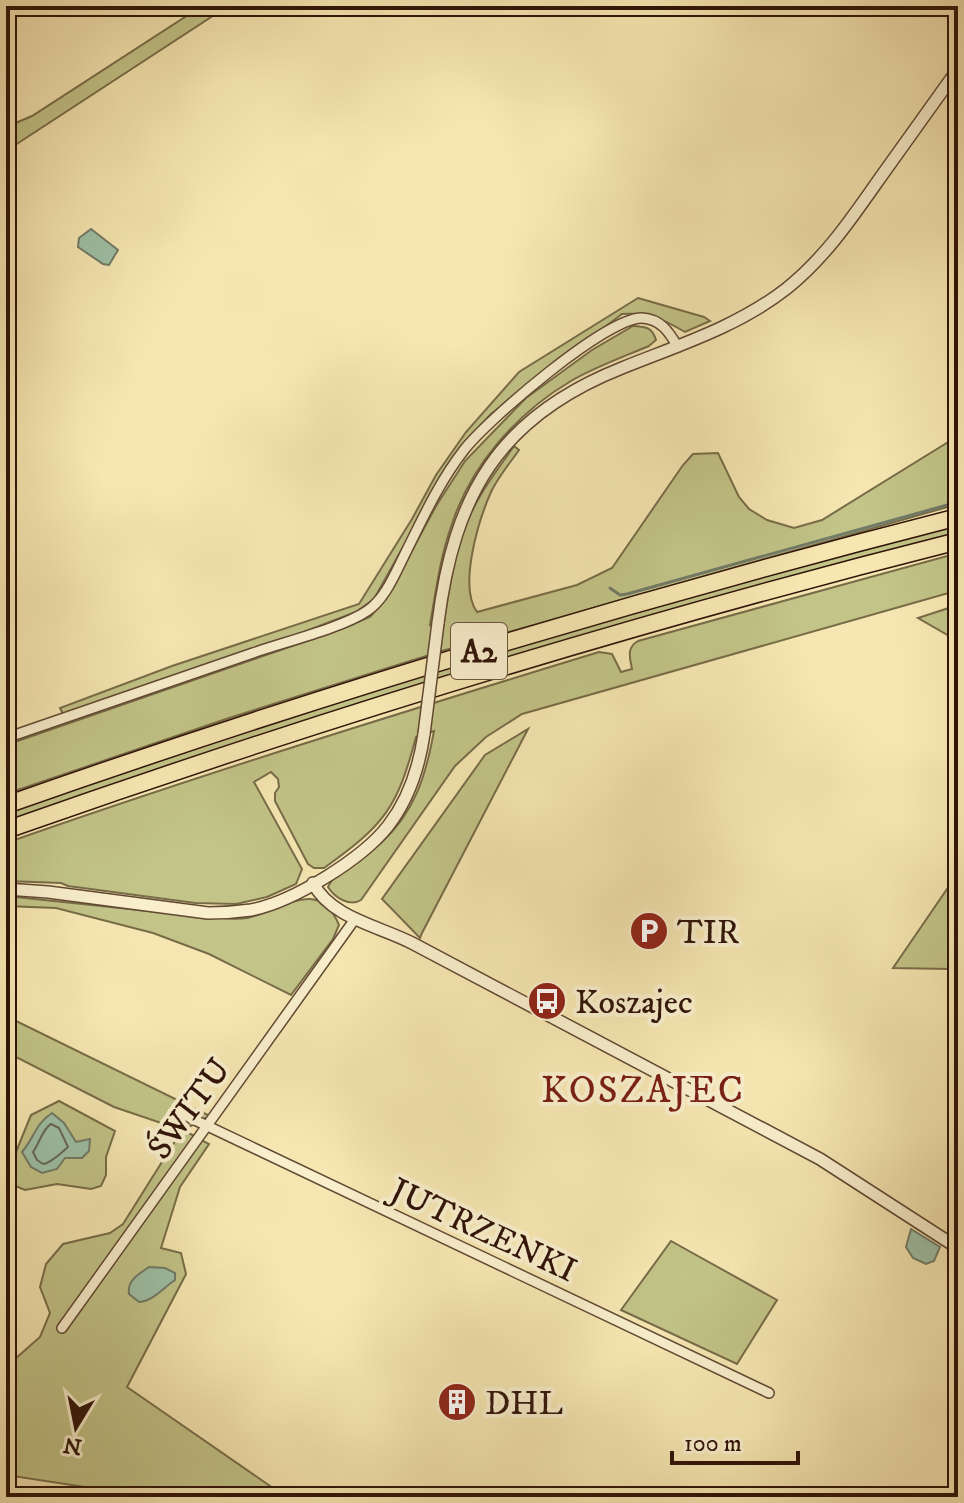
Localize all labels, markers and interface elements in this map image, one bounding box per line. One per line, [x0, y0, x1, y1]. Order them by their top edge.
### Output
road number: A2 [451, 623, 507, 679]
parking icon: TIR [628, 910, 670, 952]
place label: TIR [677, 912, 740, 954]
bus stop icon: Koszajec [526, 980, 568, 1022]
place label: Koszajec [575, 982, 693, 1024]
street label: ŚWITU [139, 1050, 240, 1168]
district label: KOSZAJEC [541, 1067, 745, 1115]
street label: JUTRZENKI [381, 1168, 583, 1292]
building icon: DHL [436, 1381, 478, 1423]
place label: DHL [485, 1383, 563, 1425]
north arrow [36, 1387, 116, 1467]
scale bar [672, 1415, 798, 1465]
text: 100 m [684, 1429, 742, 1459]
text: N [62, 1430, 84, 1460]

